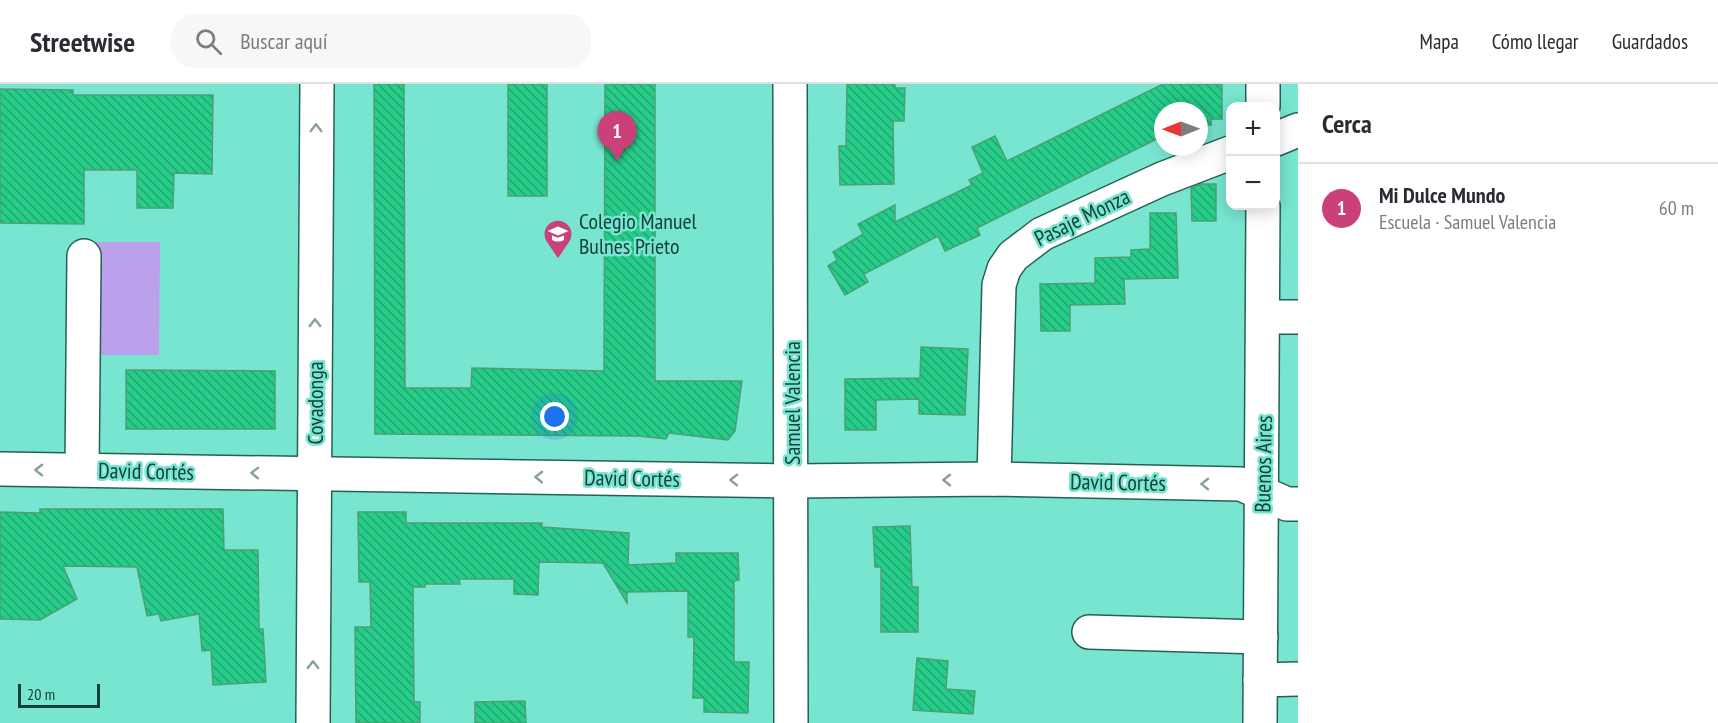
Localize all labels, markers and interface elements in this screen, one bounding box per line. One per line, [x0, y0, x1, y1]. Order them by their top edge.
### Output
search box [171, 14, 591, 68]
text: Streetwise [30, 23, 135, 60]
icon: search [192, 25, 225, 58]
text: Buscar aquí [240, 27, 327, 55]
text: Mapa [1420, 28, 1459, 55]
text: Cómo llegar [1492, 28, 1579, 55]
text: Guardados [1612, 28, 1688, 55]
north arrow [1154, 102, 1208, 156]
map controls [1226, 102, 1280, 210]
button: + [1226, 102, 1280, 156]
text: Cerca [1322, 107, 1372, 140]
pin: 1 [598, 112, 636, 161]
one-way arrow [310, 123, 322, 132]
button: − [1226, 156, 1280, 210]
text: Mi Dulce Mundo [1379, 181, 1505, 209]
street label: Pasaje Monza [1030, 182, 1134, 252]
text: 1 [1337, 195, 1346, 221]
text: 60 m [1659, 195, 1694, 221]
place label: Colegio Manuel Bulnes Prieto [579, 207, 698, 260]
text: Escuela · Samuel Valencia [1379, 209, 1556, 235]
school or university icon: Colegio Manuel Bulnes Prieto [542, 218, 574, 260]
one-way arrow [309, 318, 321, 327]
street label: Samuel Valencia [778, 341, 806, 465]
street label: Covadonga [301, 361, 329, 445]
your location [540, 402, 569, 431]
street label: Buenos Aires [1248, 415, 1278, 513]
street label: David Cortés [98, 456, 194, 486]
street label: David Cortés [584, 463, 680, 493]
one-way arrow [35, 464, 44, 476]
one-way arrow [251, 466, 260, 479]
street label: David Cortés [1070, 467, 1166, 497]
one-way arrow [534, 471, 543, 483]
one-way arrow [729, 474, 738, 486]
one-way arrow [943, 474, 952, 486]
one-way arrow [1201, 477, 1210, 490]
one-way arrow [307, 660, 319, 669]
scale bar [18, 681, 100, 708]
text: 20 m [27, 684, 55, 704]

